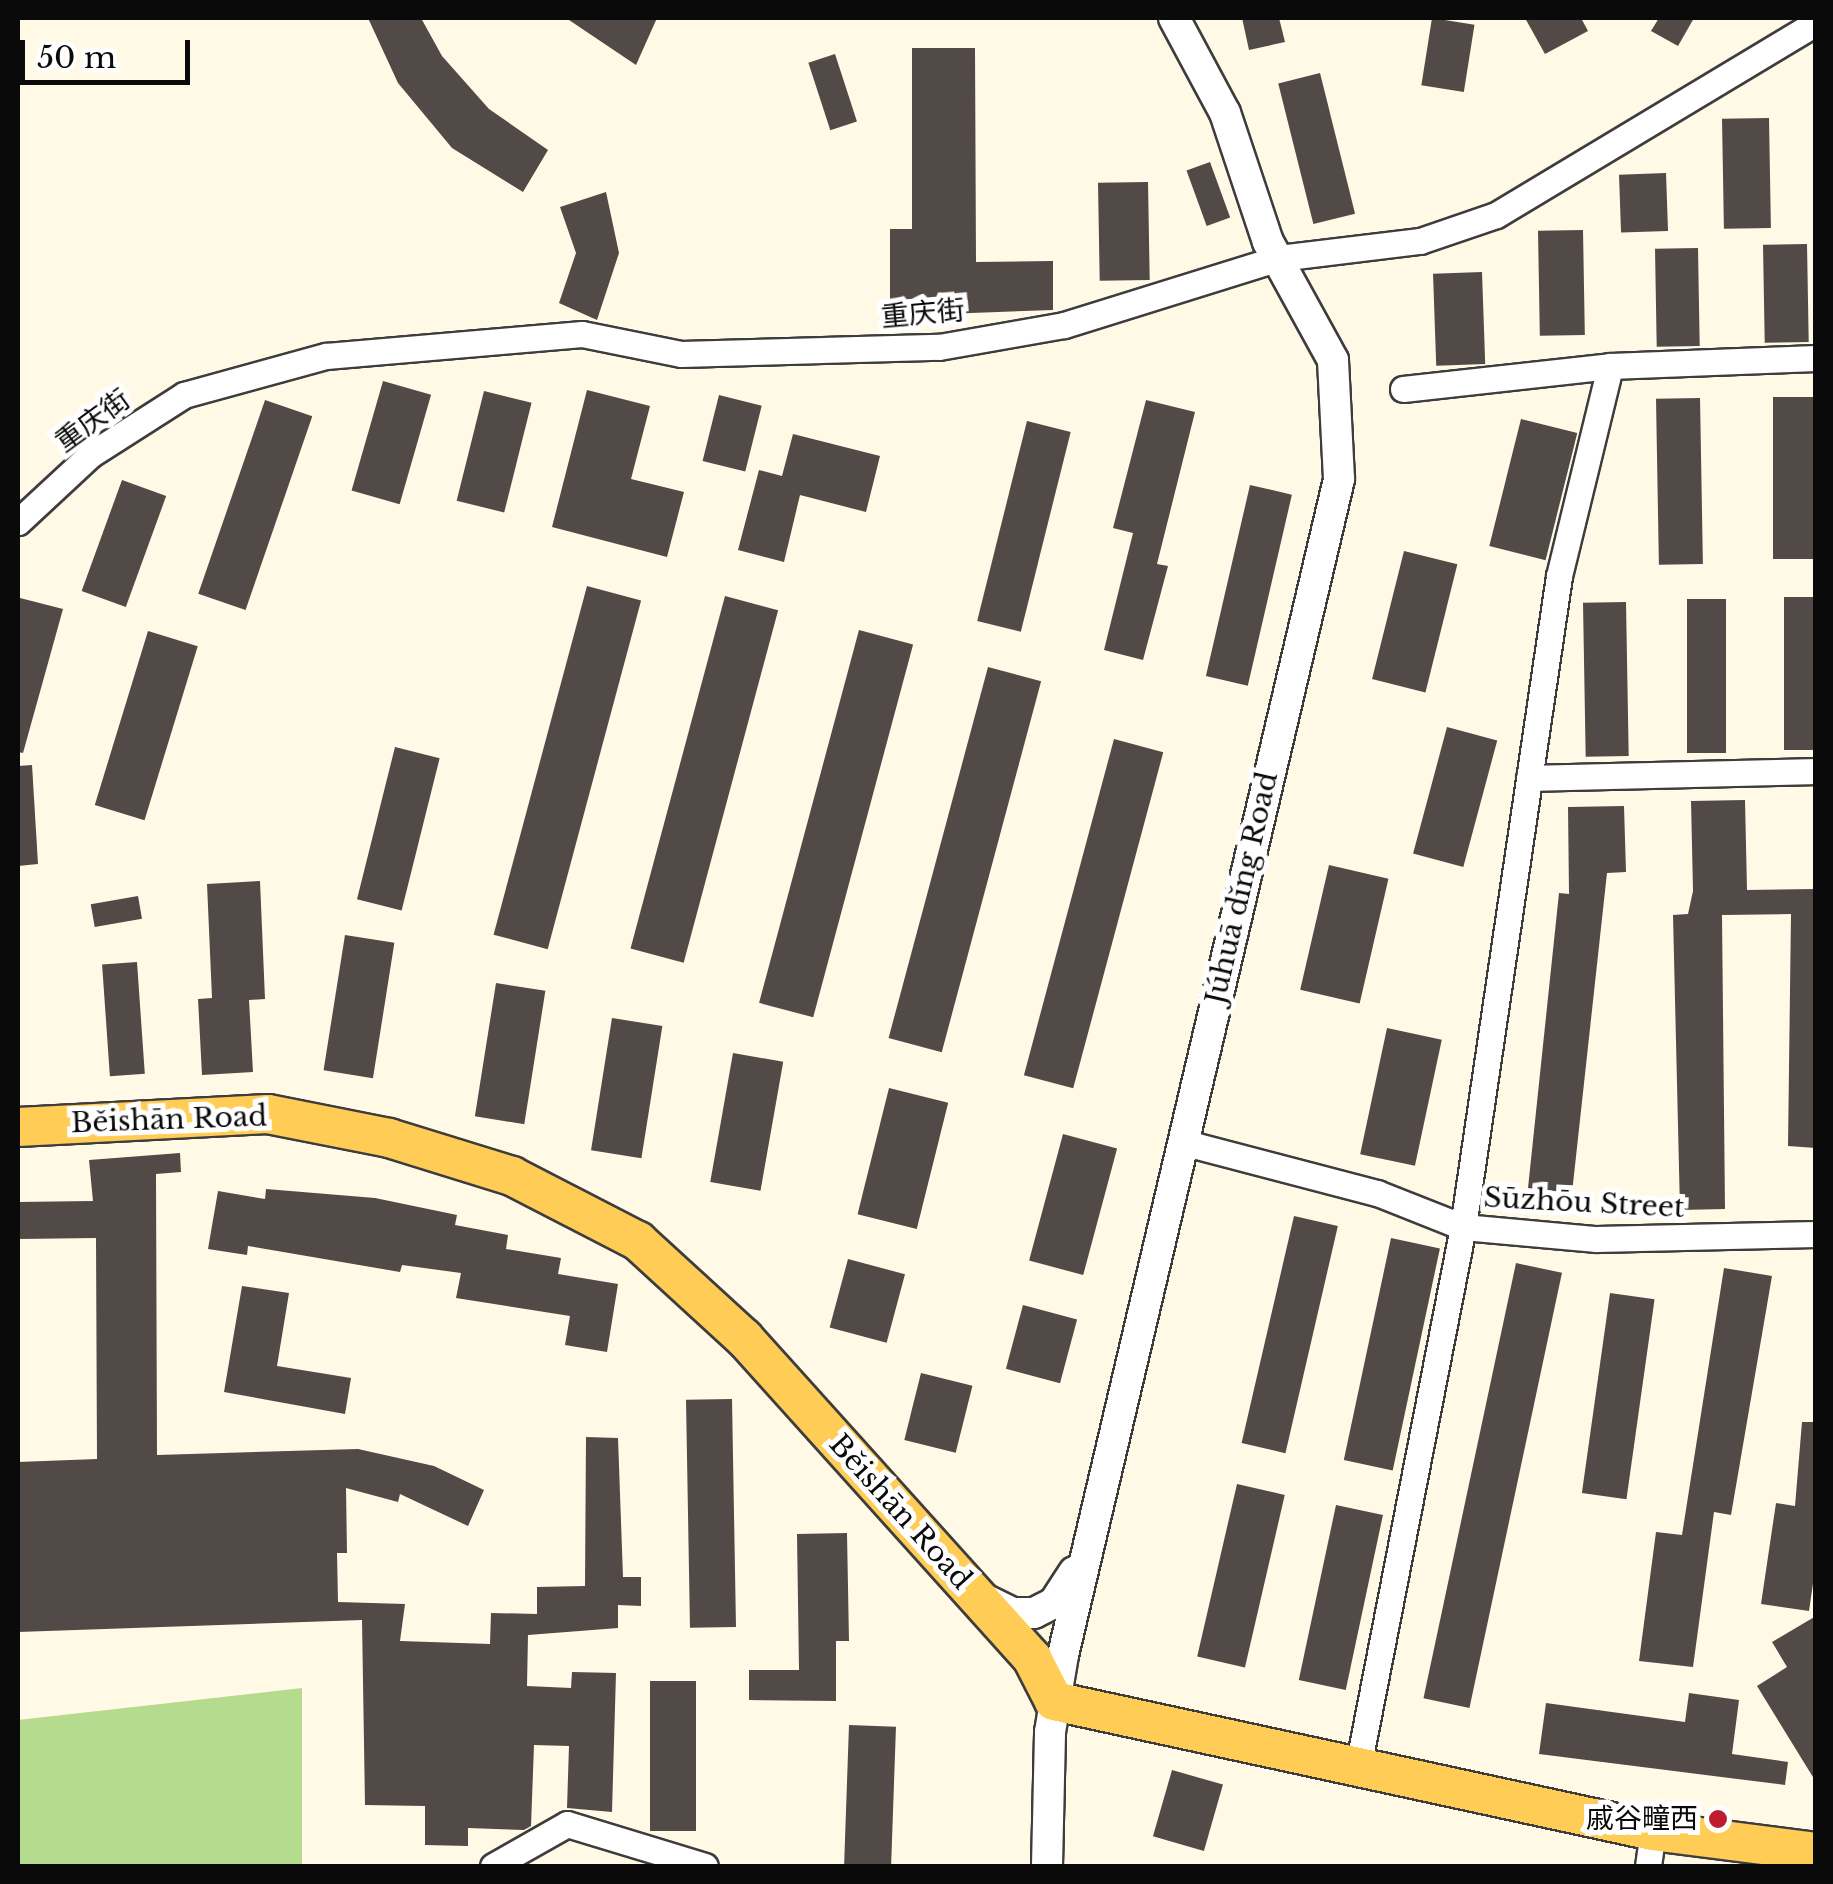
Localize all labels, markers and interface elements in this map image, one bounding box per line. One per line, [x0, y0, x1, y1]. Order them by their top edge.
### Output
scale bar [25, 20, 195, 82]
text: 50 m [37, 39, 116, 76]
street label: 重庆街 [880, 294, 966, 334]
street label: 重庆街 [49, 383, 137, 459]
street label: Júhuā dǐng Road [1199, 768, 1285, 1008]
street label: Běishān Road [70, 1100, 268, 1140]
street label: Sūzhōu Street [1483, 1181, 1685, 1225]
street label: Běishān Road [822, 1428, 978, 1596]
place label: 戚谷疃西 [1586, 1802, 1698, 1836]
marker: 戚谷疃西 [1707, 1808, 1729, 1830]

